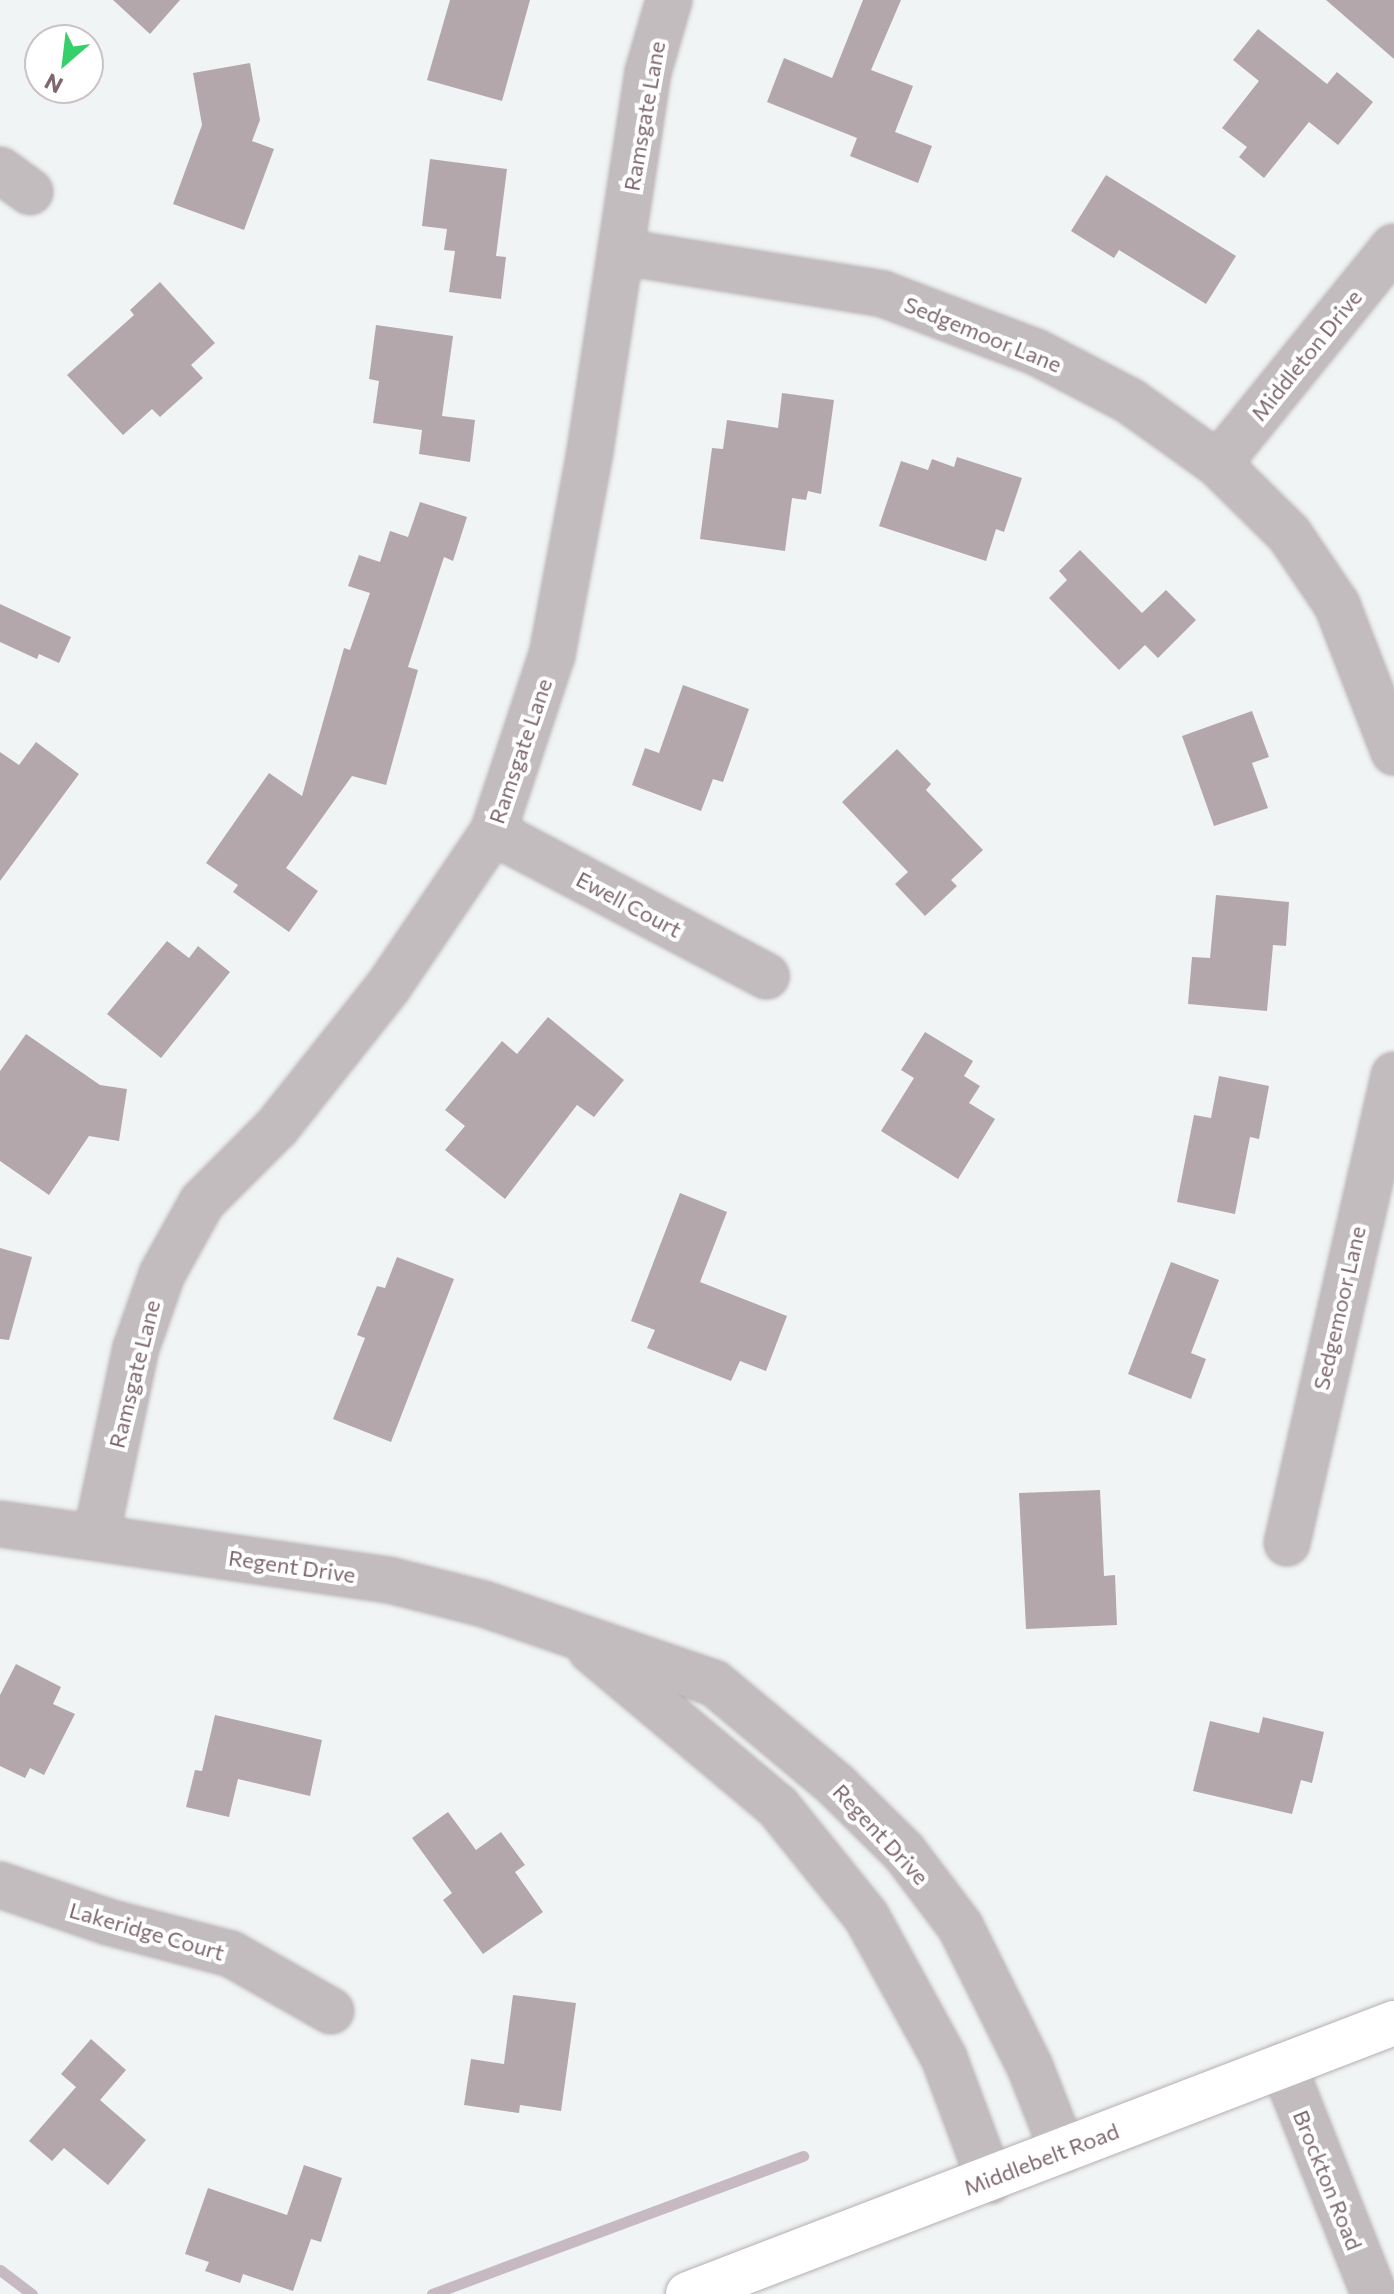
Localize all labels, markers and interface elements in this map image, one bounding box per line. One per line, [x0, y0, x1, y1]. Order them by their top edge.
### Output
north arrow [24, 24, 104, 104]
street label: Ramsgate Lane [618, 39, 670, 193]
text: N [40, 68, 67, 100]
street label: Middleton Drive [1245, 284, 1367, 426]
street label: Sedgemoor Lane [900, 290, 1066, 378]
street label: Ramsgate Lane [483, 675, 557, 827]
street label: Ewell Court [572, 865, 686, 943]
street label: Sedgemoor Lane [1307, 1224, 1371, 1392]
street label: Ramsgate Lane [103, 1297, 165, 1451]
street label: Regent Drive [227, 1544, 357, 1588]
street label: Regent Drive [828, 1778, 934, 1890]
street label: Lakeridge Court [66, 1896, 228, 1966]
street label: Brockton Road [1288, 2106, 1368, 2254]
street label: Middlebelt Road [960, 2117, 1122, 2201]

